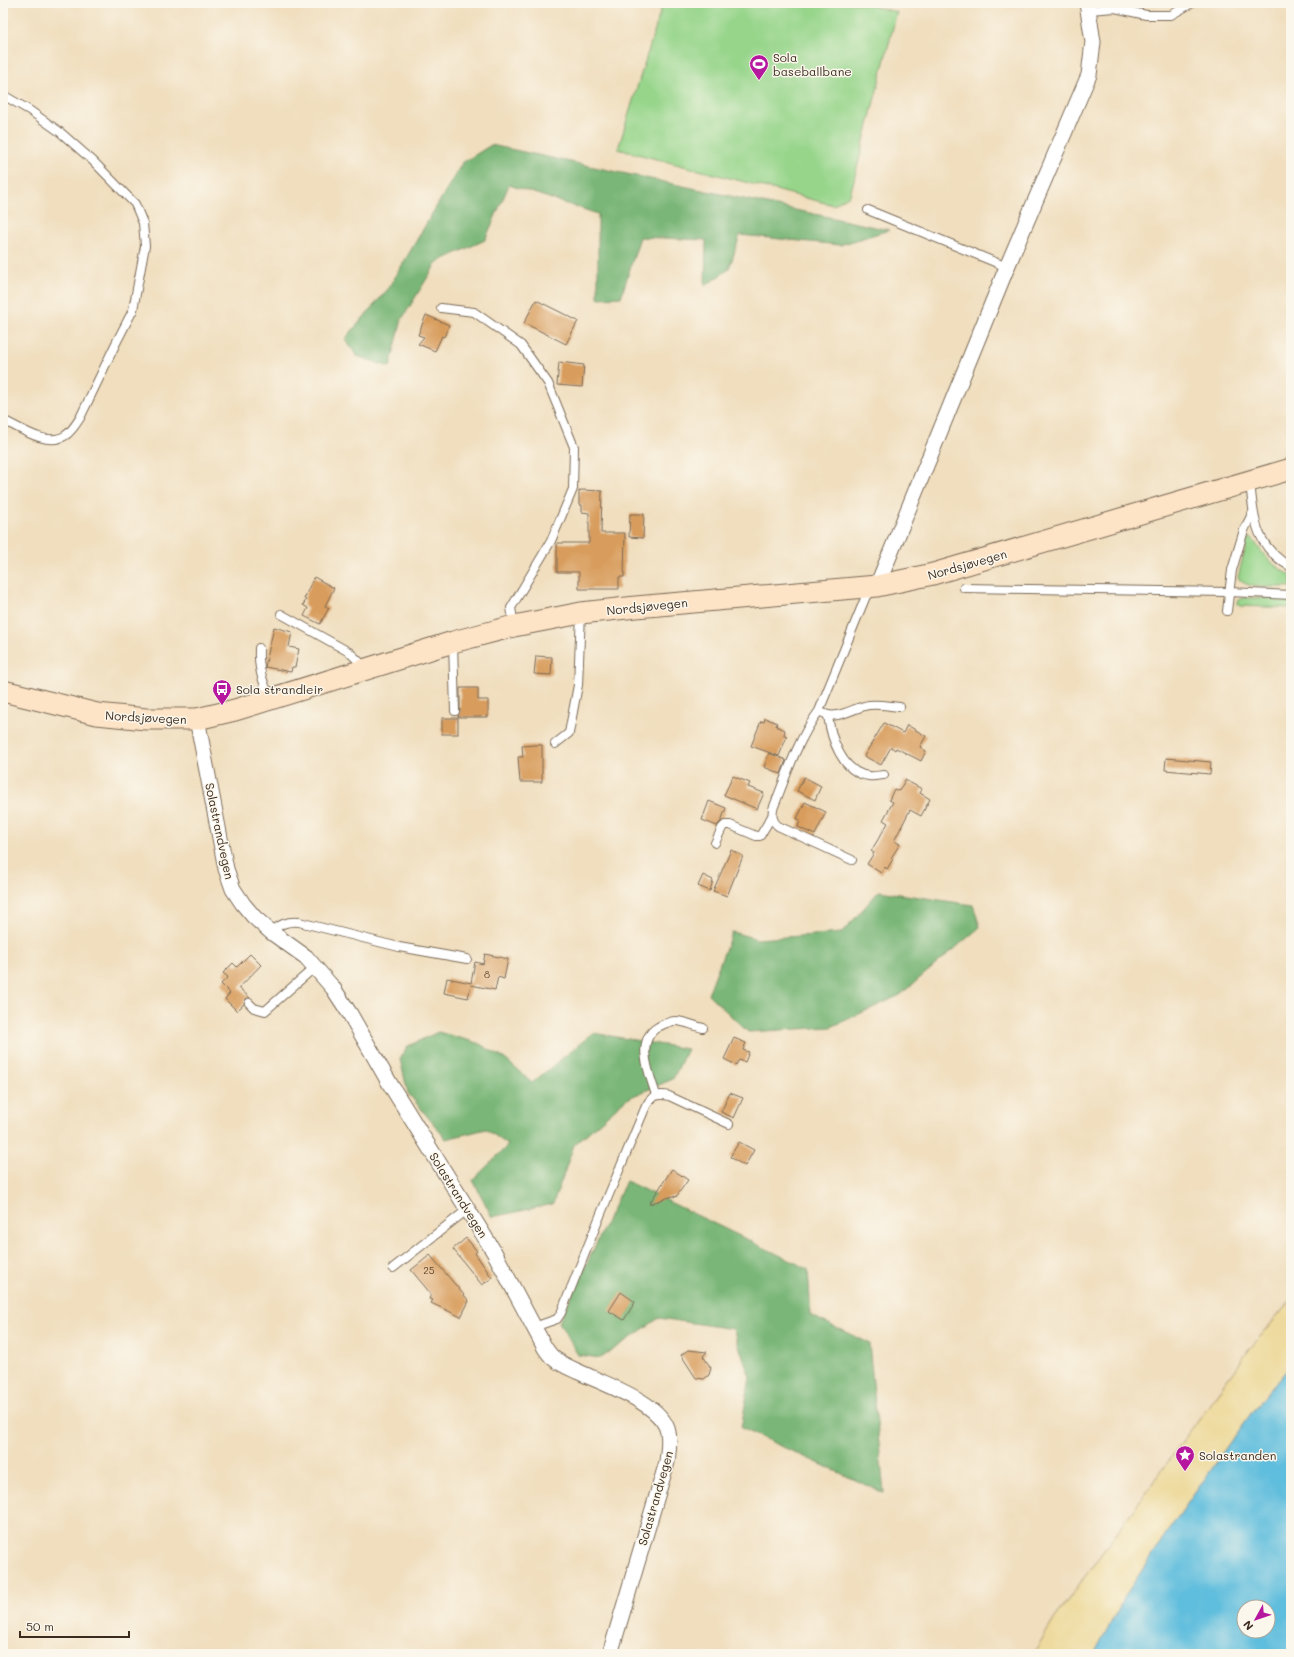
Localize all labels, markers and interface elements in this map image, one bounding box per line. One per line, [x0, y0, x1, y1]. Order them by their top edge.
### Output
place label: Sola baseballbane [773, 49, 852, 79]
sports icon: Sola baseballbane [748, 53, 770, 81]
street label: Nordsjøvegen [926, 545, 1008, 583]
street label: Nordsjøvegen [606, 594, 688, 618]
bus stop icon: Sola strandleir [211, 678, 233, 706]
place label: Sola strandleir [236, 681, 323, 697]
street label: Nordsjøvegen [105, 707, 187, 727]
street label: Solastrandvegen [202, 781, 238, 881]
house number: 8 [484, 967, 490, 981]
street label: Solastrandvegen [426, 1149, 492, 1241]
house number: 25 [423, 1263, 435, 1277]
place icon: Solastranden [1174, 1444, 1196, 1472]
place label: Solastranden [1199, 1447, 1276, 1463]
street label: Solastrandvegen [634, 1449, 676, 1547]
north arrow [1236, 1599, 1276, 1639]
scale bar [20, 1613, 129, 1639]
text: 50 m [26, 1618, 54, 1634]
text: N [1240, 1618, 1256, 1634]

